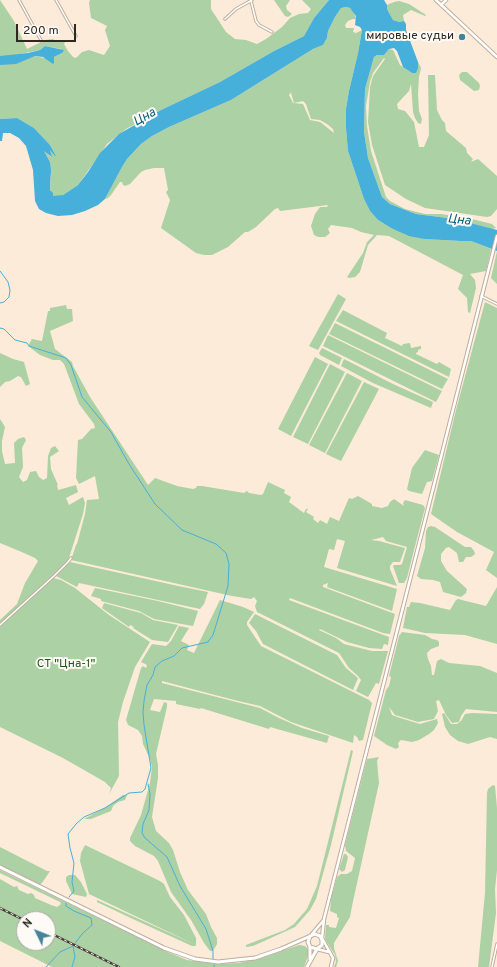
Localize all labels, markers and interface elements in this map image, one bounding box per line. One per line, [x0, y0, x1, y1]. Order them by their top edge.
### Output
scale bar [18, 16, 78, 42]
text: 200 m [23, 23, 59, 39]
place label: мировые судьи [366, 30, 454, 44]
marker: мировые судьи [457, 32, 467, 42]
water label: Цна [131, 106, 159, 130]
water label: Цна [447, 212, 471, 230]
park label: СТ "Цна-1" [37, 658, 95, 672]
north arrow [16, 911, 56, 951]
text: N [20, 916, 36, 931]

